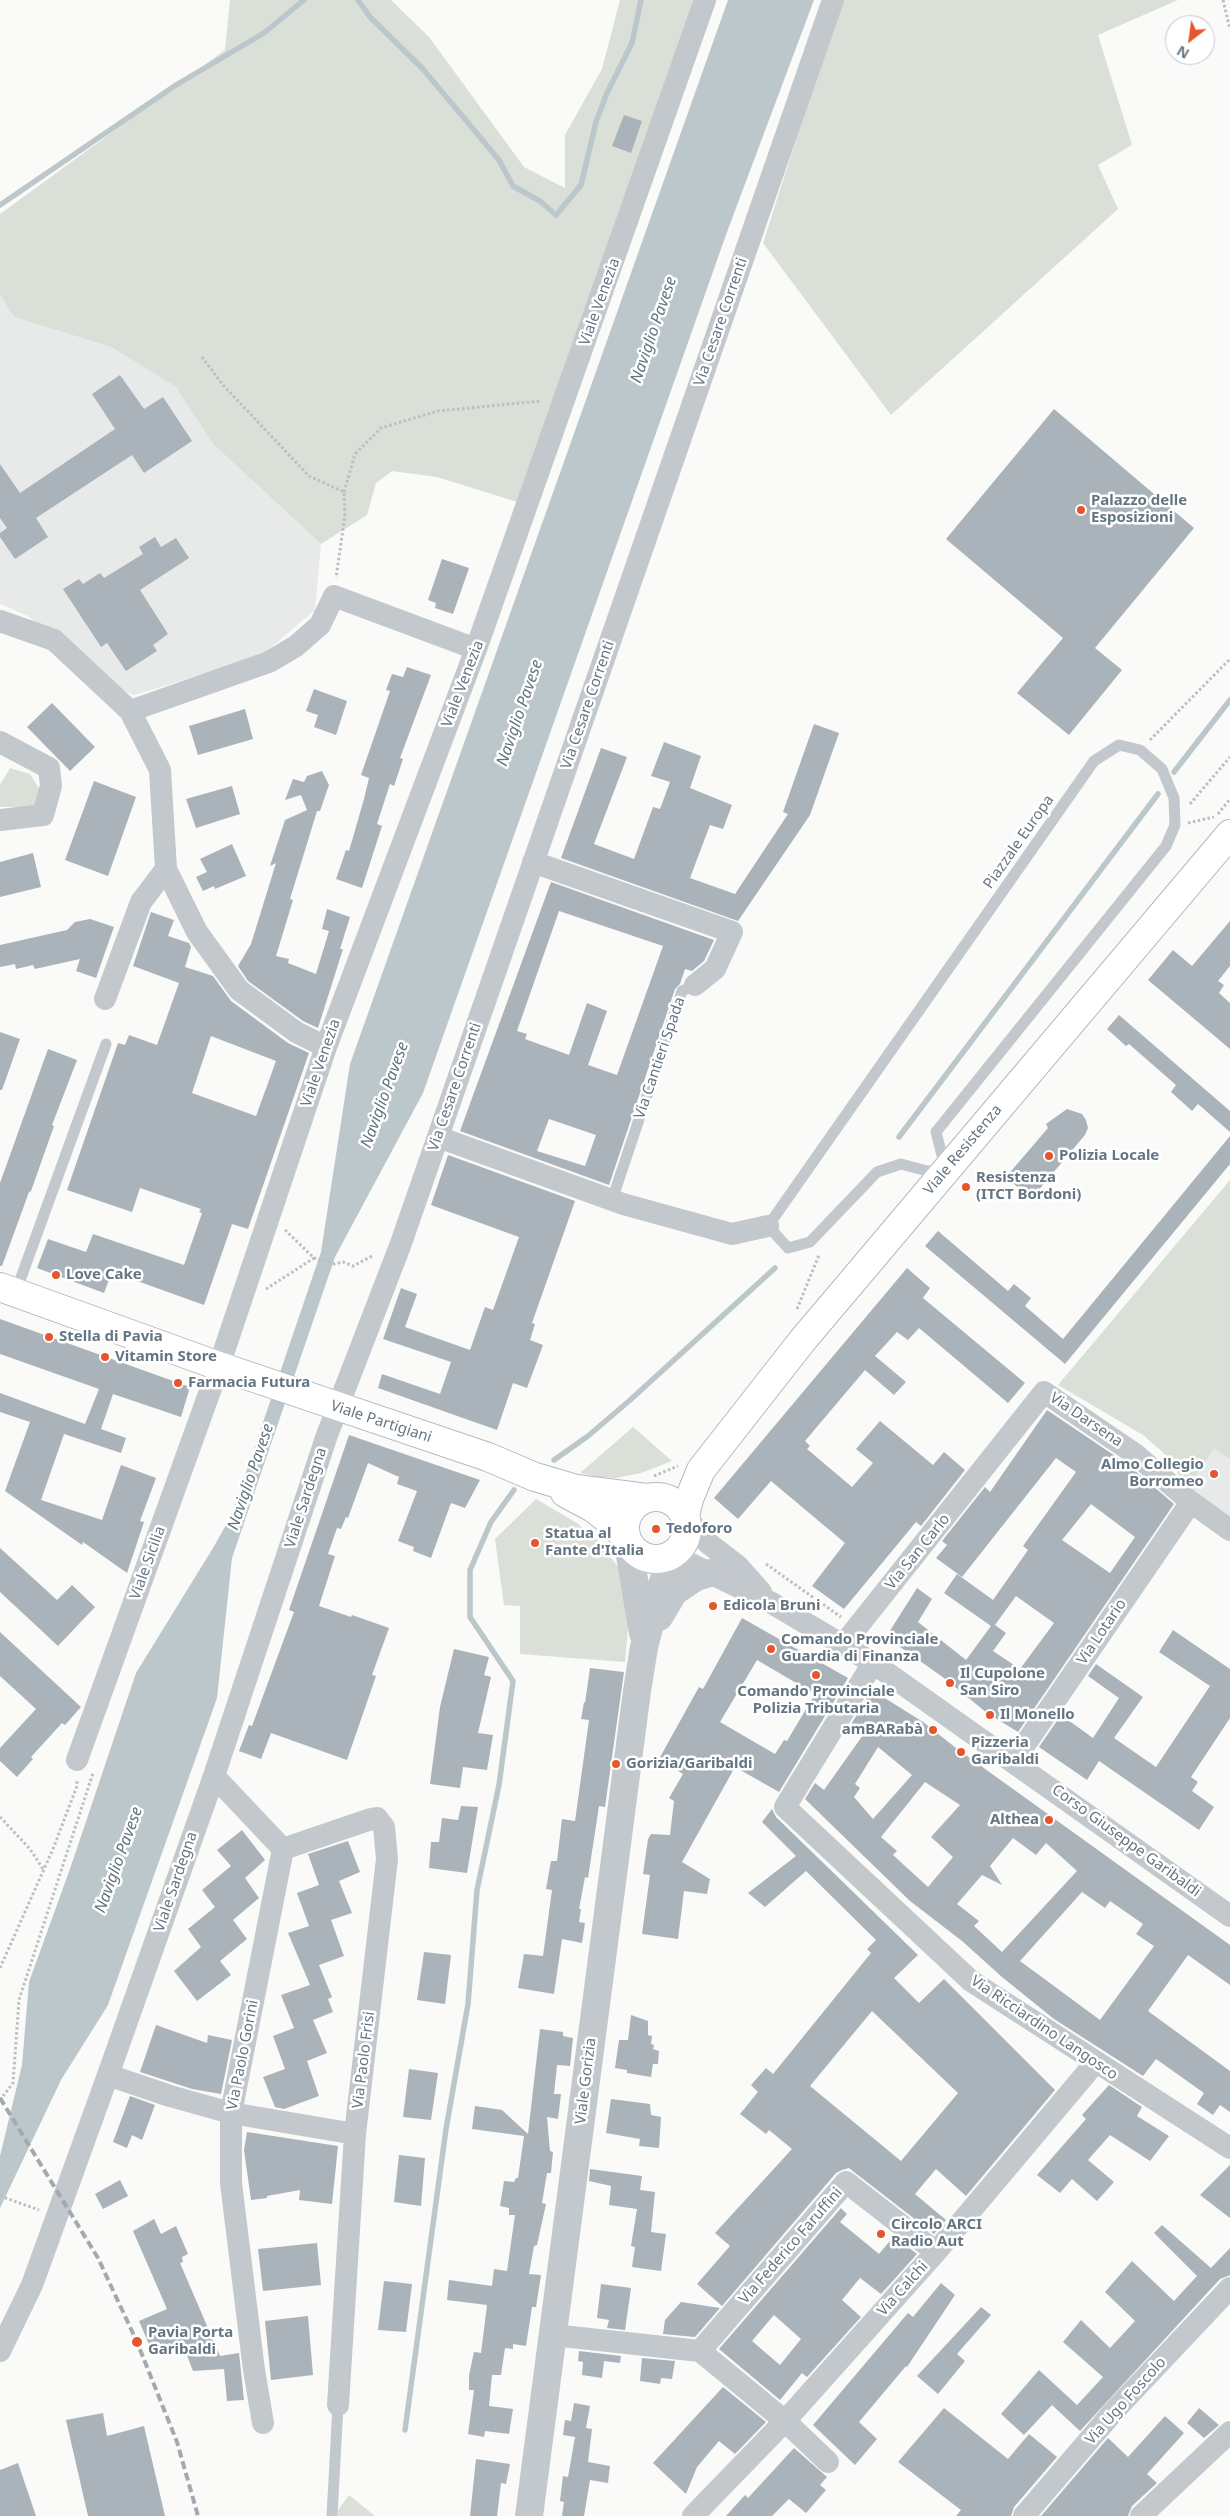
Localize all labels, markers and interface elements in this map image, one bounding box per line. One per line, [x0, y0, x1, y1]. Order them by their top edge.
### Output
north arrow [1165, 15, 1215, 65]
text: N [1173, 41, 1192, 64]
street label: Via Cesare Correnti [691, 255, 751, 389]
street label: Viale Venezia [576, 256, 624, 348]
water label: Naviglio Pavese [627, 274, 681, 386]
place label: Palazzo delle Esposizioni [1091, 492, 1187, 527]
marker: Palazzo delle Esposizioni [1075, 504, 1087, 516]
street label: Viale Venezia [438, 638, 488, 730]
street label: Via Cesare Correnti [558, 638, 618, 772]
water label: Naviglio Pavese [493, 657, 547, 769]
street label: Piazzale Europa [980, 792, 1058, 892]
street label: Via Cantieri Spada [631, 995, 689, 1121]
street label: Viale Venezia [298, 1017, 344, 1109]
street label: Via Cesare Correnti [425, 1020, 485, 1154]
water label: Naviglio Pavese [357, 1039, 413, 1151]
street label: Viale Resistenza [920, 1101, 1006, 1199]
place label: Polizia Locale [1059, 1147, 1159, 1165]
marker: Polizia Locale [1043, 1150, 1055, 1162]
place label: Resistenza (ITCT Bordoni) [976, 1169, 1081, 1204]
marker: Resistenza (ITCT Bordoni) [960, 1181, 972, 1193]
place label: Love Cake [66, 1266, 142, 1284]
marker: Love Cake [50, 1269, 62, 1281]
place label: Stella di Pavia [59, 1328, 163, 1346]
marker: Stella di Pavia [43, 1331, 55, 1343]
place label: Vitamin Store [115, 1348, 217, 1366]
marker: Vitamin Store [99, 1351, 111, 1363]
place label: Farmacia Futura [188, 1374, 310, 1392]
marker: Farmacia Futura [172, 1377, 184, 1389]
street label: Via Darsena [1046, 1389, 1126, 1451]
street label: Viale Partigiani [328, 1397, 434, 1447]
water label: Naviglio Pavese [224, 1421, 278, 1533]
street label: Viale Sardegna [281, 1445, 331, 1551]
place label: Almo Collegio Borromeo [1101, 1456, 1204, 1491]
marker: Almo Collegio Borromeo [1208, 1468, 1220, 1480]
street label: Via San Carlo [882, 1511, 954, 1593]
place label: Tedoforo [666, 1520, 732, 1538]
marker: Tedoforo [650, 1523, 662, 1535]
street label: Viale Sicilia [126, 1524, 170, 1602]
place label: Statua al Fante d'Italia [545, 1525, 644, 1560]
marker: Statua al Fante d'Italia [529, 1537, 541, 1549]
street label: Via Lotario [1074, 1596, 1130, 1668]
place label: Edicola Bruni [723, 1597, 820, 1615]
marker: Edicola Bruni [707, 1600, 719, 1612]
place label: Comando Provinciale Guardia di Finanza [781, 1631, 938, 1666]
marker: Comando Provinciale Guardia di Finanza [765, 1643, 777, 1655]
place label: Il Cupolone San Siro [960, 1665, 1045, 1700]
marker: Comando Provinciale Polizia Tributaria [810, 1669, 822, 1681]
marker: Il Cupolone San Siro [944, 1677, 956, 1689]
place label: Comando Provinciale Polizia Tributaria [737, 1683, 895, 1718]
place label: Il Monello [1000, 1706, 1075, 1724]
marker: Il Monello [984, 1709, 996, 1721]
place label: amBARabà [842, 1721, 923, 1739]
marker: amBARabà [927, 1724, 939, 1736]
place label: Pizzeria Garibaldi [971, 1734, 1039, 1769]
marker: Pizzeria Garibaldi [955, 1746, 967, 1758]
place label: Gorizia/Garibaldi [626, 1755, 752, 1773]
marker: Gorizia/Garibaldi [610, 1758, 622, 1770]
street label: Corso Giuseppe Garibaldi [1048, 1781, 1204, 1901]
water label: Naviglio Pavese [91, 1804, 147, 1916]
place label: Althea [990, 1811, 1039, 1829]
marker: Althea [1043, 1814, 1055, 1826]
street label: Viale Sardegna [150, 1830, 202, 1934]
street label: Via Ricciardino Langosco [967, 1972, 1121, 2084]
street label: Via Paolo Gorini [223, 1998, 263, 2112]
street label: Via Paolo Frisi [349, 2011, 379, 2109]
street label: Viale Gorizia [572, 2037, 600, 2125]
street label: Via Federico Faruffini [736, 2184, 846, 2308]
place label: Circolo ARCI Radio Aut [891, 2216, 982, 2251]
marker: Circolo ARCI Radio Aut [875, 2228, 887, 2240]
street label: Via Calchi [874, 2258, 932, 2320]
place label: Pavia Porta Garibaldi [148, 2324, 233, 2359]
marker: Pavia Porta Garibaldi [130, 2335, 144, 2349]
street label: Via Ugo Foscolo [1082, 2354, 1170, 2448]

